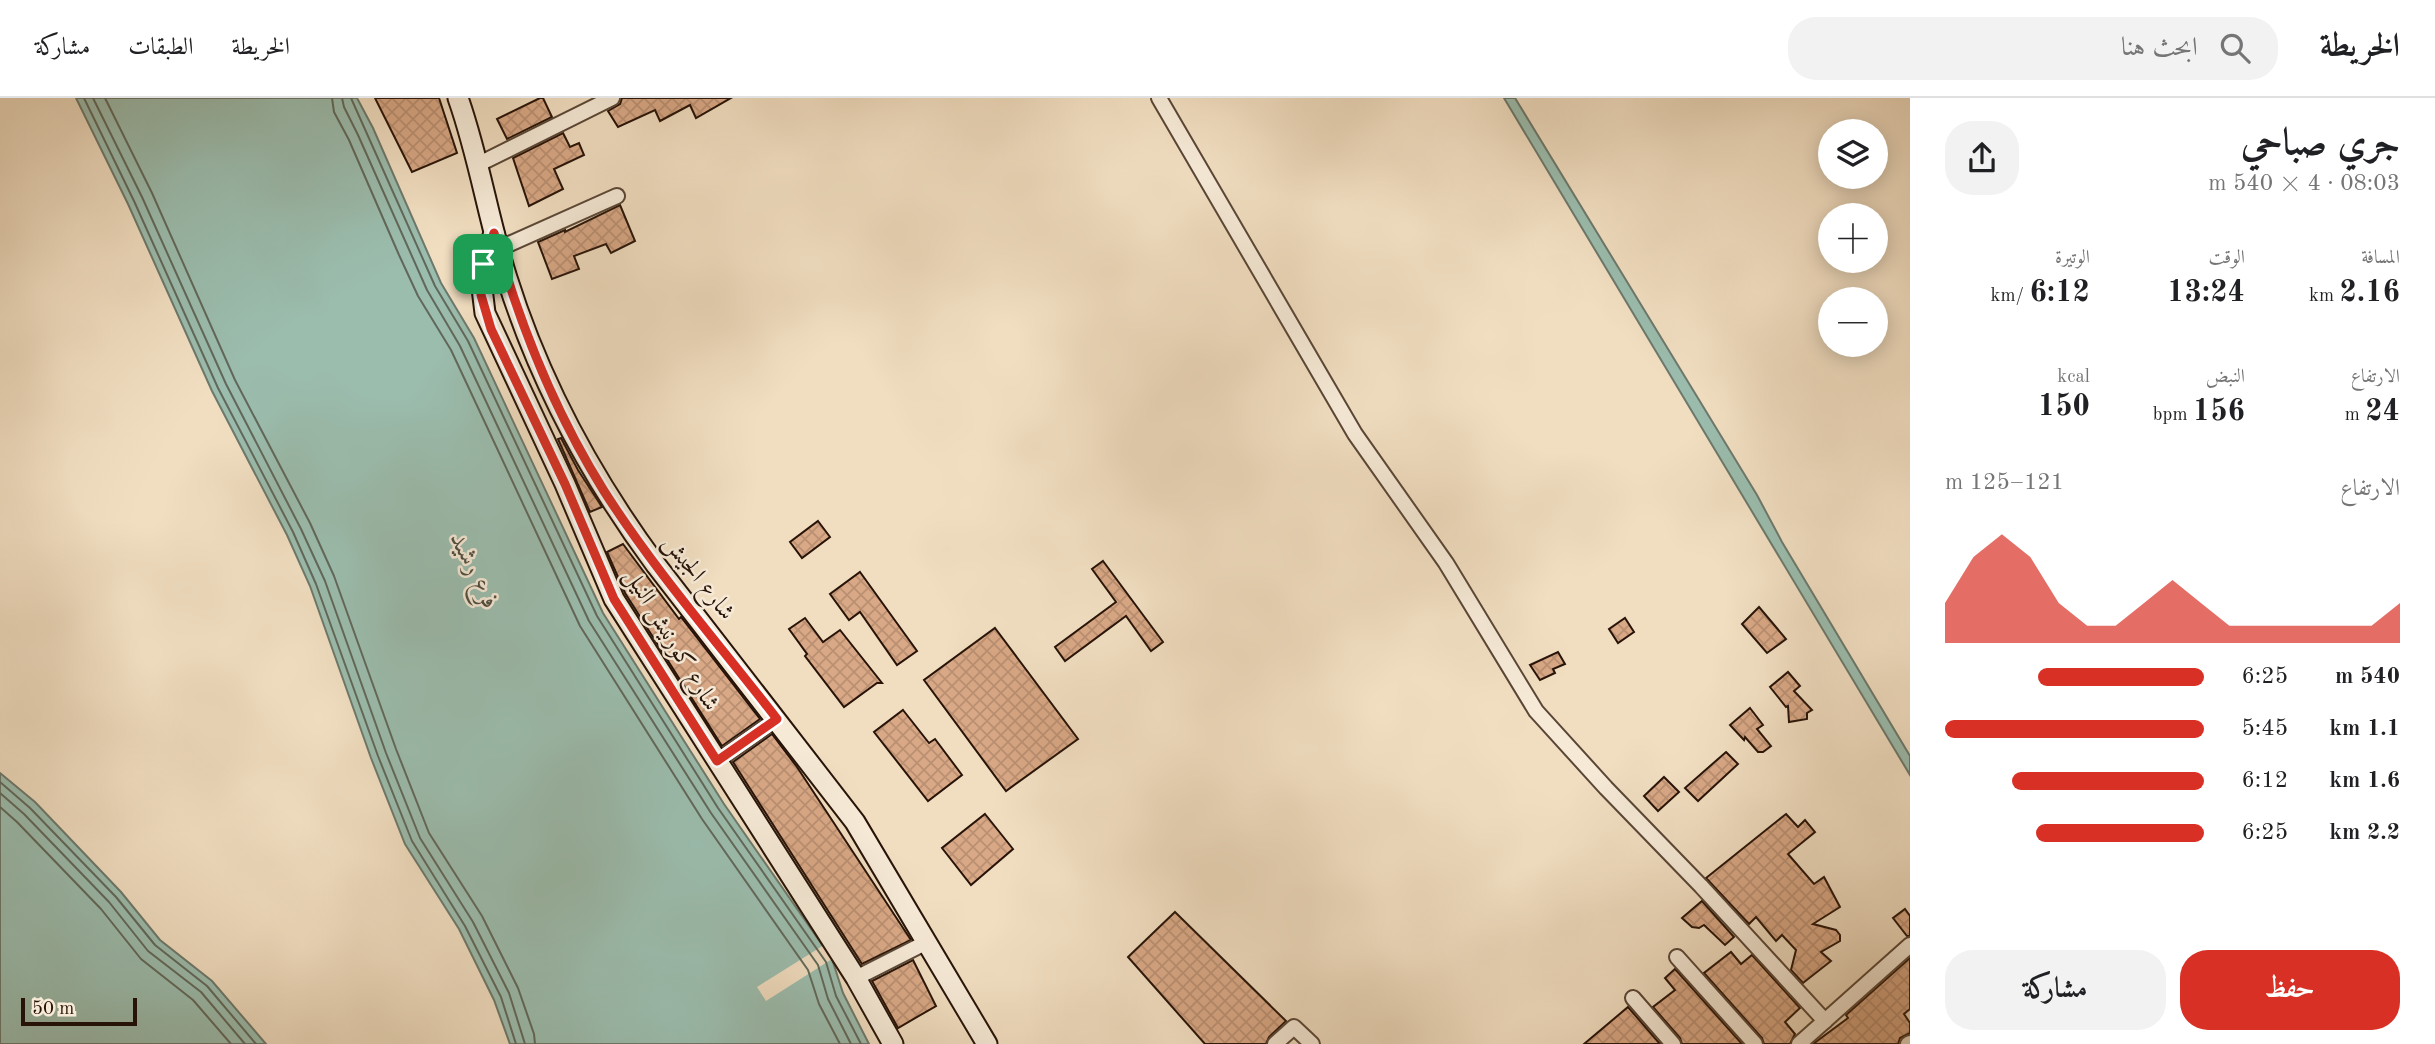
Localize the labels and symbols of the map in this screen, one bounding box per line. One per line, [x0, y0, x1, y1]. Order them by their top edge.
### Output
pin [453, 234, 513, 294]
water label: فرع رشيد [438, 529, 504, 616]
street label: شارع الجيش [653, 531, 738, 629]
street label: شارع كورنيش النيل [614, 564, 724, 718]
scale bar [21, 995, 136, 1027]

